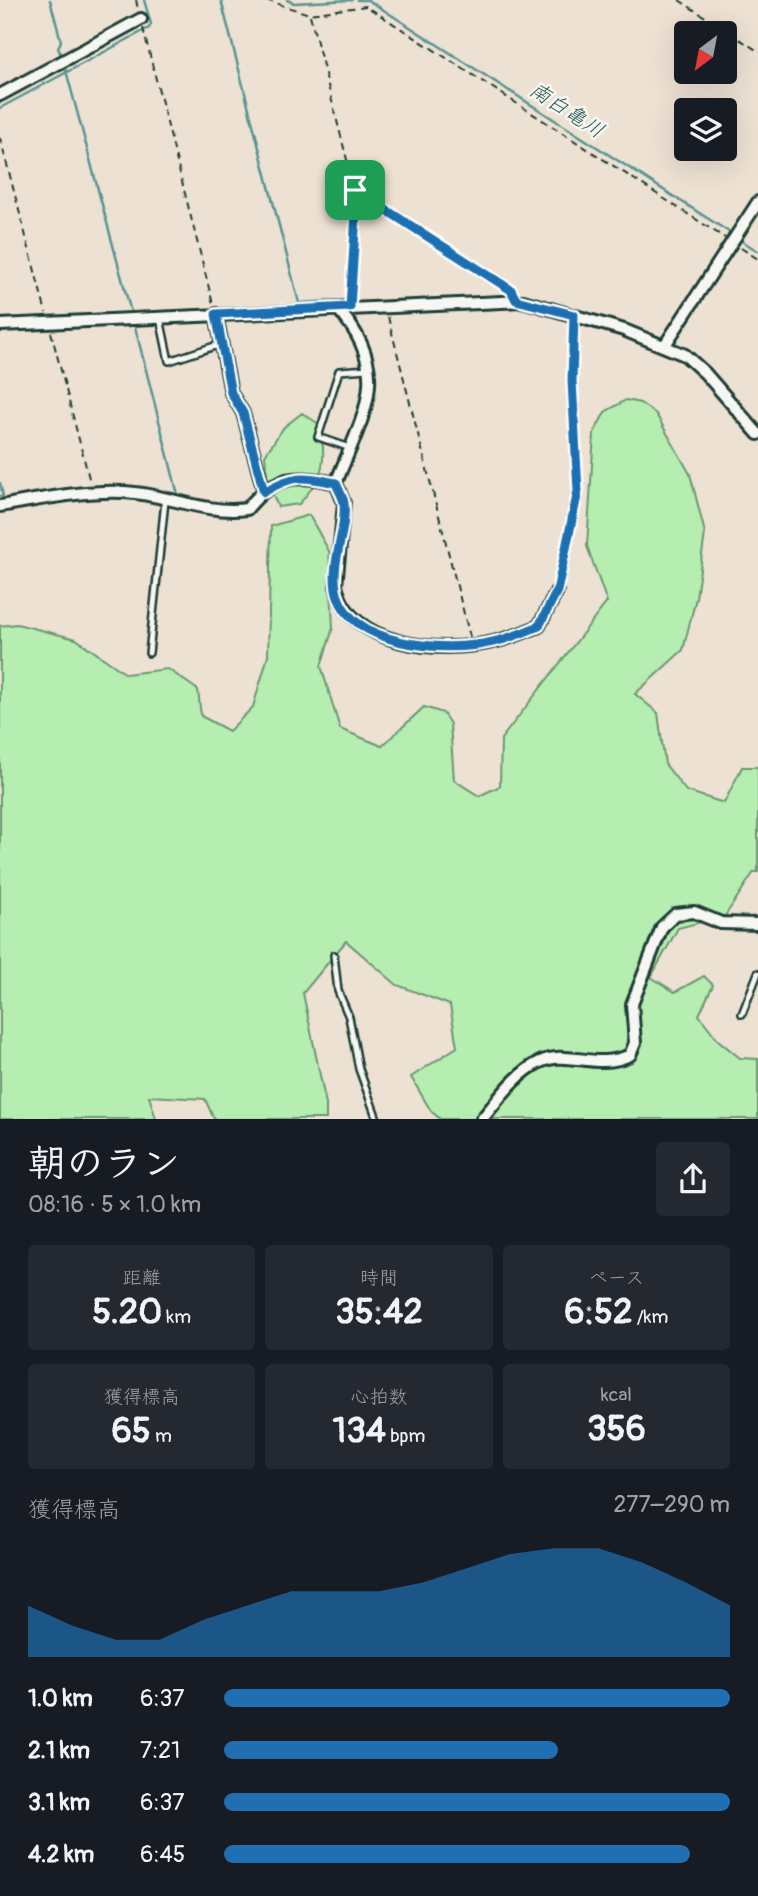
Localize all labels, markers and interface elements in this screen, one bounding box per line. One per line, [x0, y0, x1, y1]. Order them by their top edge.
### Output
north arrow [674, 21, 737, 84]
map controls [674, 21, 737, 161]
water label: 南白亀川 [524, 76, 609, 145]
button: layers [674, 98, 737, 161]
pin [325, 160, 385, 220]
icon: arrive [336, 171, 374, 209]
text: 朝のラン [28, 1140, 180, 1188]
button: share [656, 1142, 730, 1216]
text: 08:16 · 5 × 1.0 km [28, 1190, 201, 1219]
text: 距離 [123, 1266, 161, 1290]
text: 時間 [360, 1266, 398, 1290]
text: ペース [588, 1266, 644, 1290]
text: 5.20 [92, 1290, 162, 1334]
text: 35:42 [335, 1290, 423, 1334]
text: 6:52 [564, 1290, 633, 1334]
text: km [162, 1305, 191, 1329]
text: /km [633, 1305, 668, 1329]
text: kcal [601, 1383, 632, 1407]
text: 獲得標高 [104, 1385, 180, 1409]
text: 心拍数 [350, 1385, 408, 1409]
text: 356 [587, 1407, 646, 1451]
text: 65 [111, 1409, 151, 1453]
text: 134 [333, 1409, 386, 1453]
text: m [151, 1424, 172, 1448]
text: bpm [386, 1424, 425, 1448]
text: 277–290 m [613, 1490, 730, 1519]
text: 獲得標高 [28, 1495, 120, 1524]
text: 1.0 km [28, 1684, 93, 1713]
text: 6:37 [140, 1684, 185, 1713]
text: 2.1 km [28, 1736, 90, 1765]
text: 7:21 [140, 1736, 180, 1765]
text: 3.1 km [28, 1788, 90, 1817]
text: 6:37 [140, 1788, 185, 1817]
text: 4.2 km [28, 1840, 94, 1869]
text: 6:45 [140, 1840, 185, 1869]

